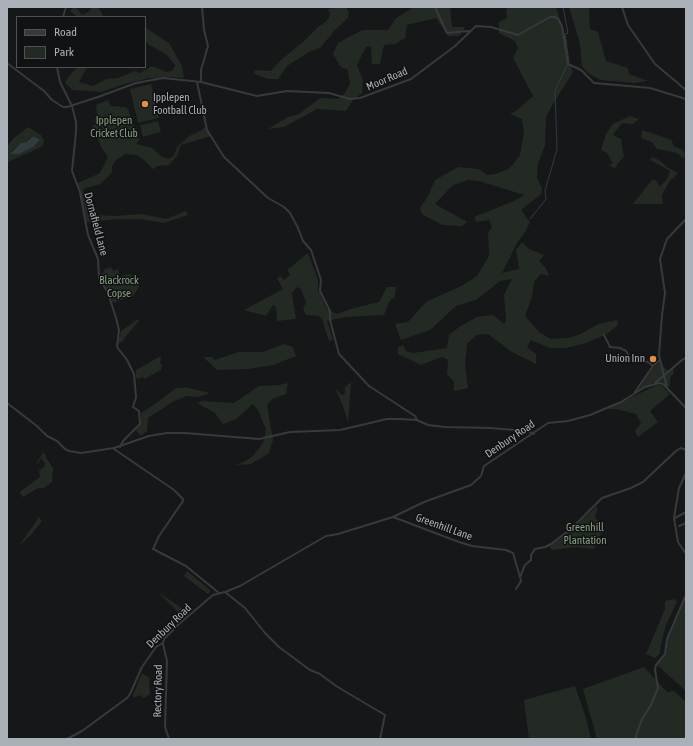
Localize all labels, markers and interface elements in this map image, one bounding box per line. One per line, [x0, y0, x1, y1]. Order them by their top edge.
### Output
legend [16, 16, 146, 68]
text: Road [54, 25, 77, 39]
text: Park [54, 45, 74, 59]
street label: Moor Road [364, 64, 410, 94]
place label: Ipplepen Football Club [153, 91, 207, 117]
marker: Ipplepen Football Club [140, 99, 150, 109]
park label: Ipplepen Cricket Club [90, 114, 138, 140]
street label: Dornafield Lane [81, 191, 111, 257]
park label: Blackrock Copse [99, 274, 139, 300]
place label: Union Inn [605, 352, 645, 366]
marker: Union Inn [648, 354, 658, 364]
street label: Denbury Road [483, 418, 537, 460]
street label: Greenhill Lane [414, 511, 474, 543]
park label: Greenhill Plantation [563, 521, 607, 547]
street label: Denbury Road [144, 601, 194, 651]
street label: Rectory Road [151, 664, 165, 718]

